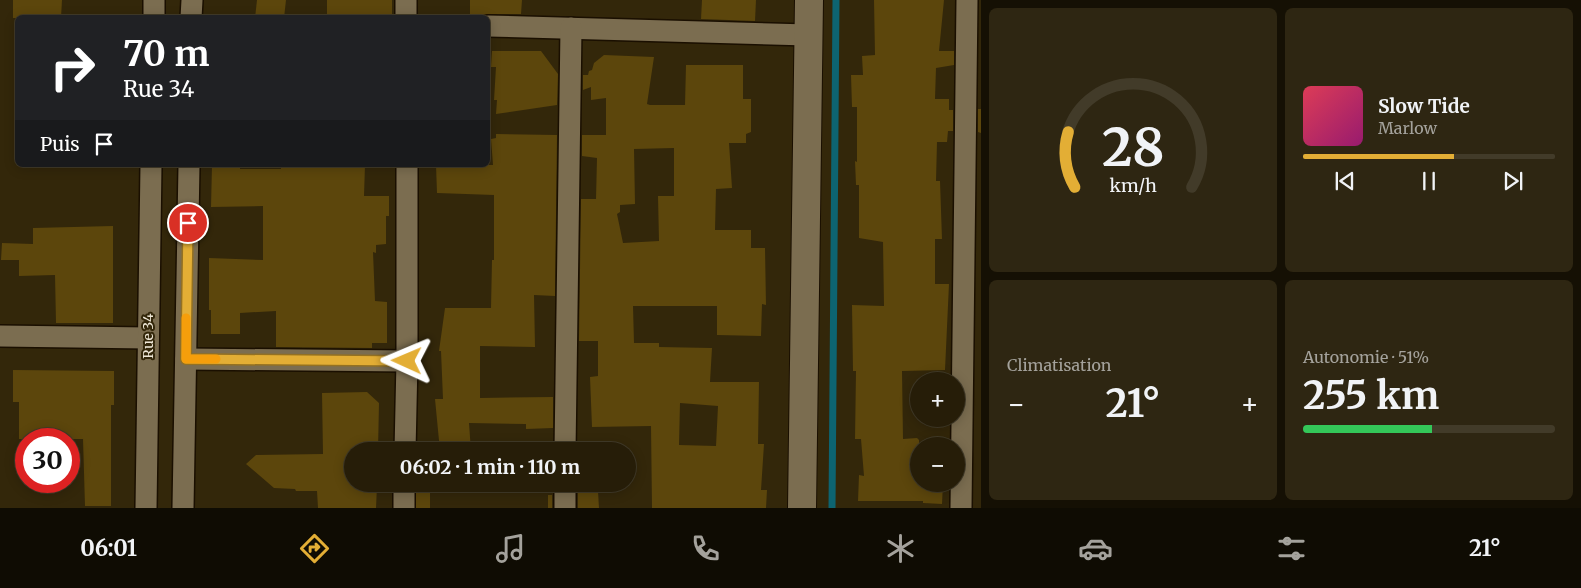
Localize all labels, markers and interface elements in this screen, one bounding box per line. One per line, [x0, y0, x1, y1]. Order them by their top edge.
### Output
text: 70 m [123, 32, 210, 76]
icon: right [40, 35, 105, 100]
text: Rue 34 [123, 75, 194, 103]
text: Slow Tide [1378, 94, 1470, 118]
text: 28 [1102, 115, 1164, 180]
text: Marlow [1378, 118, 1437, 138]
icon: arrive [90, 130, 118, 158]
text: Puis [40, 132, 80, 156]
icon: previous [1331, 167, 1359, 195]
icon: pause [1415, 167, 1443, 195]
icon: next [1499, 167, 1527, 195]
text: km/h [1109, 174, 1157, 197]
pin [167, 202, 209, 244]
icon: arrive [174, 209, 202, 237]
street label: Rue 34 [139, 313, 157, 359]
position arrow [380, 334, 432, 386]
text: Autonomie · 51% [1303, 347, 1429, 367]
text: Climatisation [1007, 355, 1111, 375]
map controls [910, 372, 965, 492]
button: + [910, 372, 965, 427]
text: 255 km [1303, 372, 1439, 419]
text: 21° [1106, 380, 1160, 427]
text: − [1007, 386, 1026, 422]
text: + [1240, 386, 1259, 422]
speed limit sign: 30 [15, 428, 80, 493]
button: − [910, 437, 965, 492]
text: 06:02 · 1 min · 110 m [400, 455, 580, 479]
icon: directions [297, 531, 332, 566]
icon: music [493, 531, 528, 566]
icon: phone [688, 531, 723, 566]
icon: climate [883, 531, 918, 566]
icon: car [1078, 531, 1113, 566]
icon: filters [1274, 531, 1309, 566]
text: 06:01 [80, 534, 137, 562]
text: 21° [1469, 534, 1501, 562]

